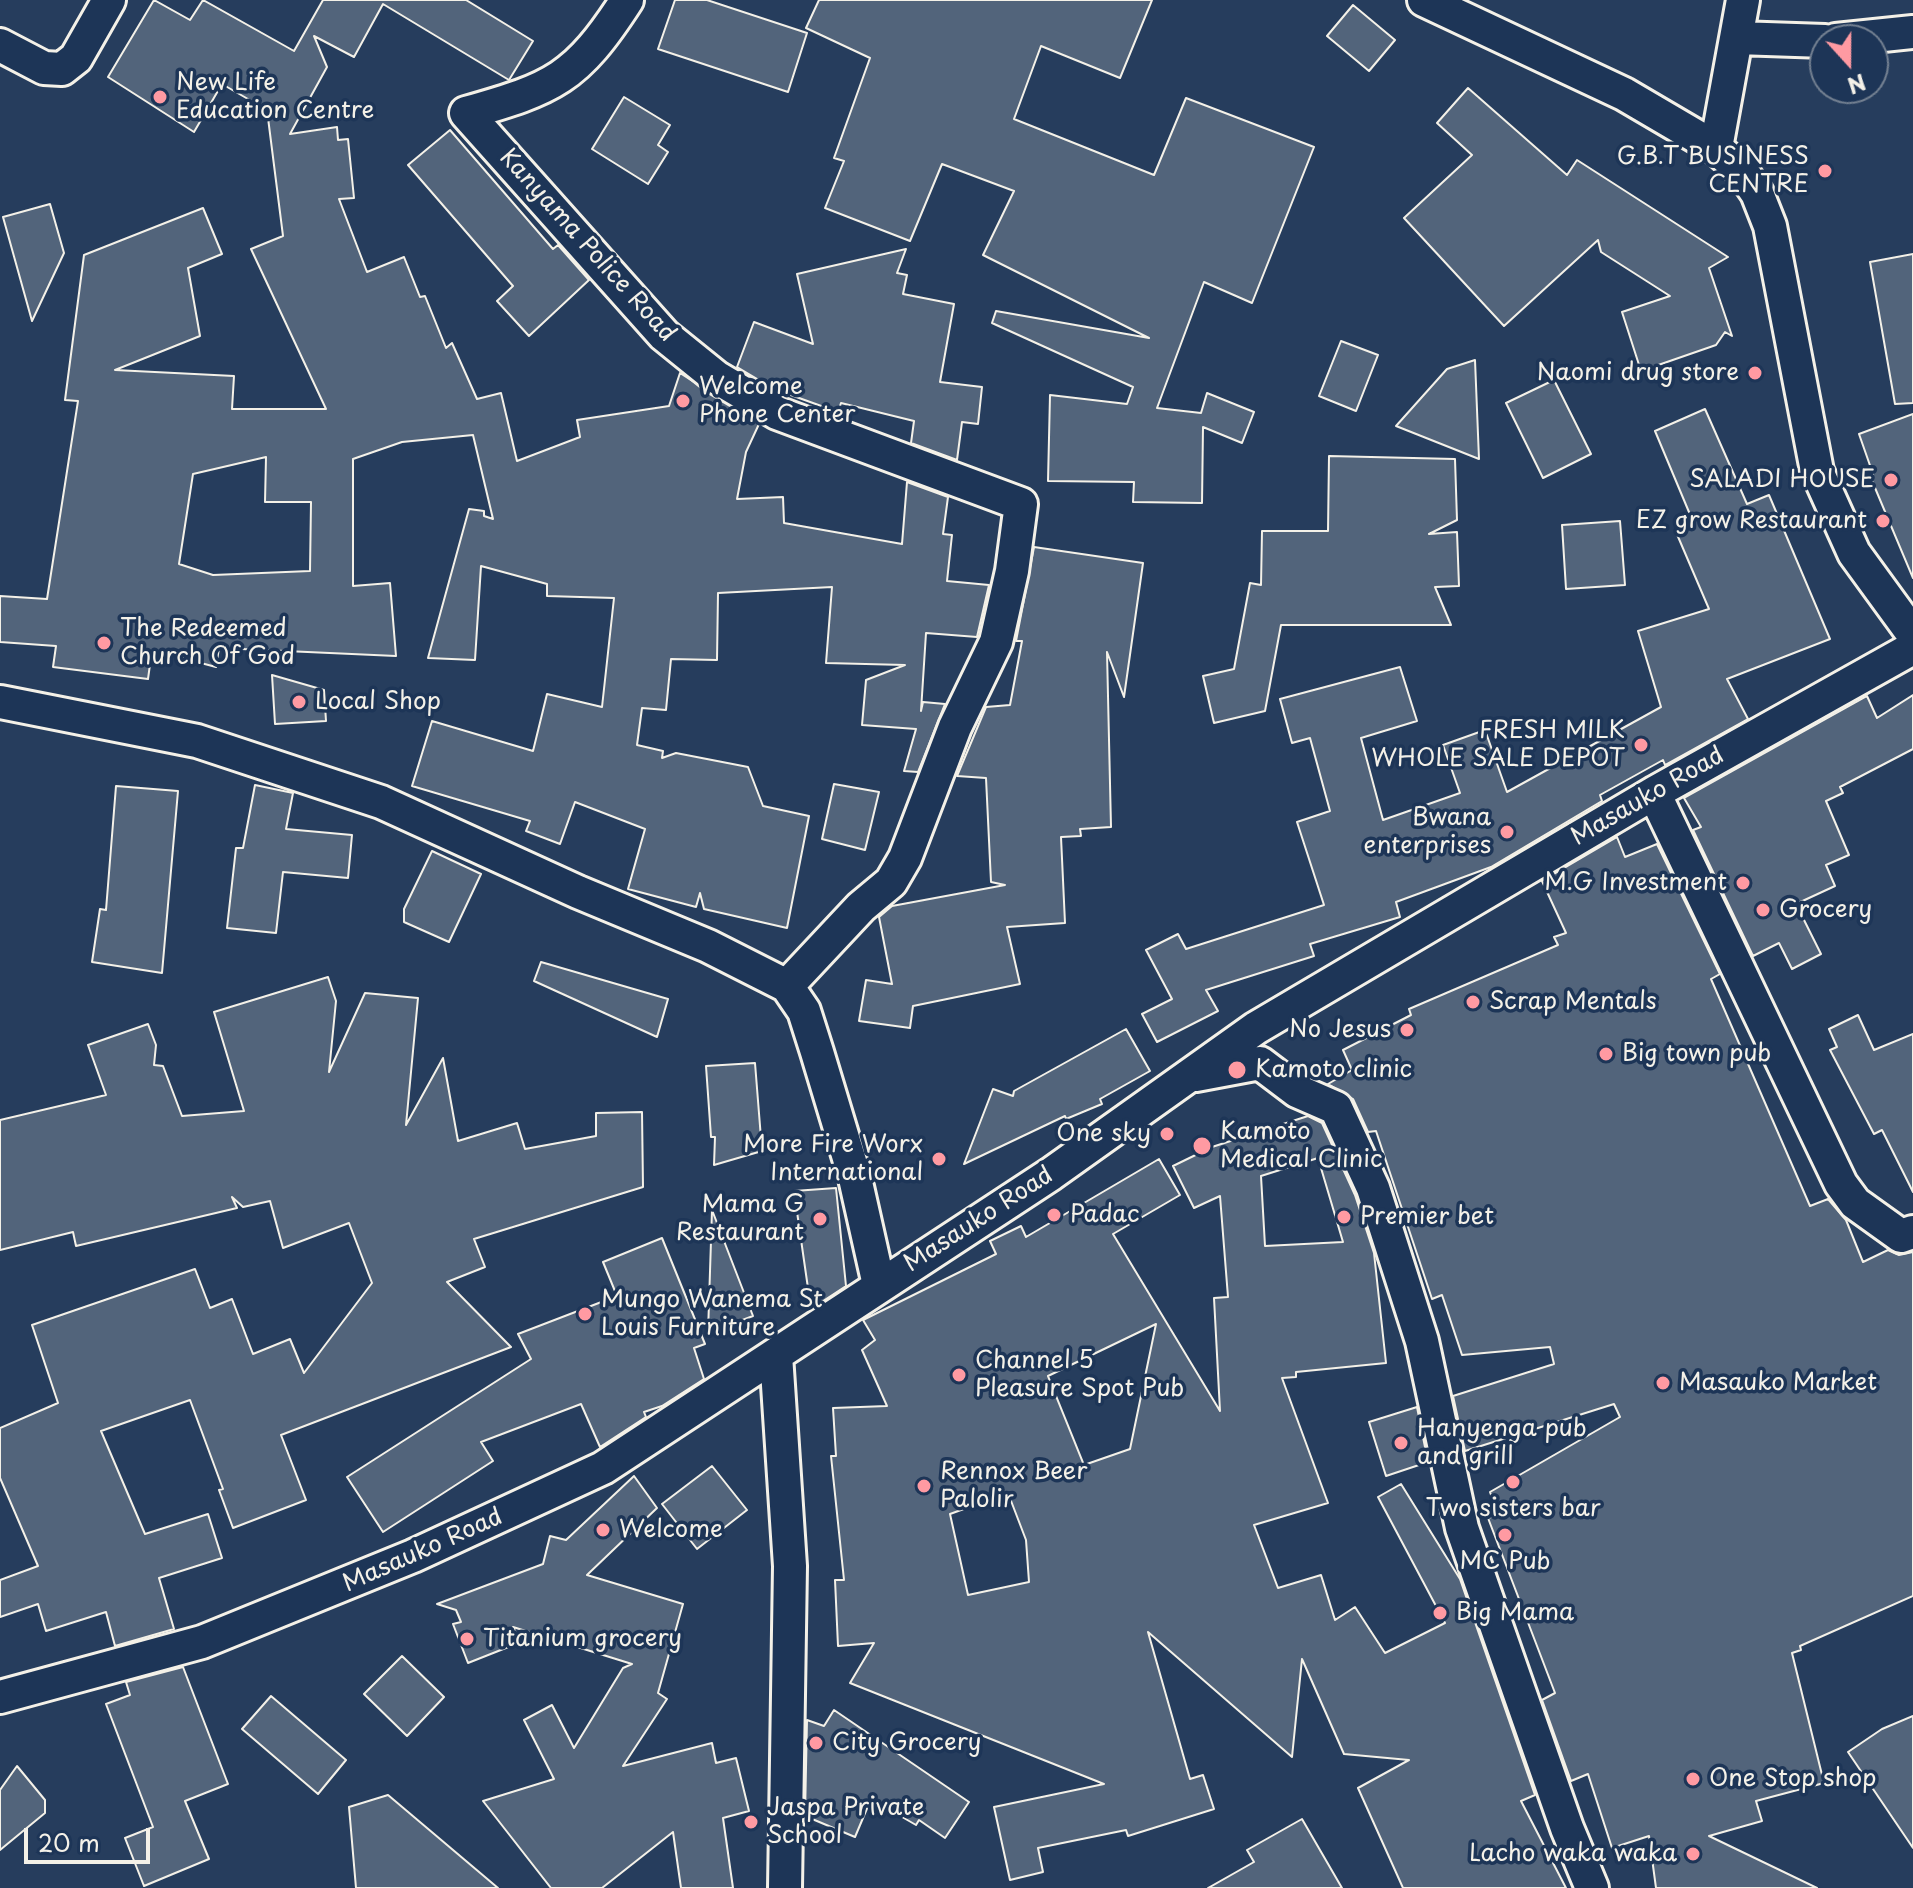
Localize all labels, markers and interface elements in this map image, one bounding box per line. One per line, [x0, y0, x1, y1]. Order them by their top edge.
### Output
north arrow [1809, 24, 1889, 104]
text: N [1843, 66, 1871, 104]
place label: New Life Education Centre [176, 69, 374, 125]
marker: New Life Education Centre [151, 88, 169, 106]
place label: G.B.T BUSINESS CENTRE [1617, 143, 1809, 199]
street label: Kanyama Police Road [493, 144, 681, 348]
marker: G.B.T BUSINESS CENTRE [1816, 162, 1834, 180]
place label: Naomi drug store [1537, 359, 1739, 387]
marker: Naomi drug store [1746, 364, 1764, 382]
place label: Welcome Phone Center [699, 373, 855, 429]
marker: Welcome Phone Center [674, 392, 692, 410]
place label: SALADI HOUSE [1689, 466, 1875, 494]
marker: SALADI HOUSE [1882, 471, 1900, 489]
place label: EZ grow Restaurant [1636, 507, 1867, 535]
marker: EZ grow Restaurant [1874, 512, 1892, 530]
place label: The Redeemed Church Of God [120, 615, 295, 671]
marker: The Redeemed Church Of God [95, 634, 113, 652]
place label: Local Shop [315, 688, 441, 716]
marker: Local Shop [290, 693, 308, 711]
place label: FRESH MILK WHOLE SALE DEPOT [1371, 717, 1625, 773]
marker: FRESH MILK WHOLE SALE DEPOT [1632, 736, 1650, 754]
street label: Masauko Road [1566, 742, 1730, 852]
place label: Bwana enterprises [1363, 804, 1491, 860]
marker: Bwana enterprises [1498, 823, 1516, 841]
place label: M.G Investment [1544, 869, 1727, 897]
marker: M.G Investment [1734, 874, 1752, 892]
place label: Grocery [1779, 896, 1872, 924]
marker: Grocery [1754, 901, 1772, 919]
place label: Scrap Mentals [1489, 988, 1657, 1016]
marker: Scrap Mentals [1464, 993, 1482, 1011]
place label: No Jesus [1289, 1016, 1391, 1044]
marker: No Jesus [1398, 1021, 1416, 1039]
place label: Big town pub [1622, 1040, 1771, 1068]
marker: Big town pub [1597, 1045, 1615, 1063]
place label: Kamoto clinic [1255, 1056, 1412, 1084]
marker: Kamoto clinic [1226, 1059, 1248, 1081]
place label: Kamoto Medical Clinic [1220, 1118, 1382, 1174]
place label: One sky [1056, 1120, 1151, 1148]
marker: One sky [1158, 1125, 1176, 1143]
place label: More Fire Worx International [743, 1131, 923, 1187]
marker: Kamoto Medical Clinic [1191, 1135, 1213, 1157]
marker: More Fire Worx International [930, 1150, 948, 1168]
street label: Masauko Road [899, 1161, 1059, 1279]
place label: Mama G Restaurant [676, 1191, 804, 1247]
place label: Padac [1070, 1201, 1139, 1229]
place label: Premier bet [1360, 1203, 1494, 1231]
marker: Padac [1045, 1206, 1063, 1224]
marker: Premier bet [1335, 1208, 1353, 1226]
marker: Mama G Restaurant [811, 1210, 829, 1228]
place label: Mungo Wanema St Louis Furniture [601, 1286, 823, 1342]
marker: Mungo Wanema St Louis Furniture [576, 1305, 594, 1323]
place label: Channel 5 Pleasure Spot Pub [975, 1347, 1184, 1403]
marker: Channel 5 Pleasure Spot Pub [950, 1366, 968, 1384]
place label: Masauko Market [1679, 1369, 1877, 1397]
marker: Masauko Market [1654, 1374, 1672, 1392]
place label: Hanyenga pub and grill [1417, 1415, 1587, 1471]
marker: Hanyenga pub and grill [1392, 1434, 1410, 1452]
place label: Rennox Beer Palolir [940, 1458, 1087, 1514]
marker: Two sisters bar [1504, 1473, 1522, 1491]
marker: Rennox Beer Palolir [915, 1477, 933, 1495]
place label: Two sisters bar [1425, 1495, 1601, 1523]
street label: Masauko Road [339, 1503, 507, 1599]
place label: Welcome [619, 1516, 723, 1544]
marker: Welcome [594, 1521, 612, 1539]
marker: MC Pub [1496, 1526, 1514, 1544]
place label: MC Pub [1459, 1548, 1551, 1576]
place label: Big Mama [1456, 1599, 1574, 1627]
marker: Big Mama [1431, 1604, 1449, 1622]
place label: Titanium grocery [483, 1625, 682, 1653]
marker: Titanium grocery [458, 1630, 476, 1648]
place label: City Grocery [832, 1729, 981, 1757]
marker: City Grocery [807, 1734, 825, 1752]
place label: One Stop shop [1709, 1765, 1876, 1793]
marker: One Stop shop [1684, 1770, 1702, 1788]
place label: Jaspa Private School [767, 1794, 924, 1850]
scale bar [28, 1812, 154, 1862]
marker: Jaspa Private School [742, 1813, 760, 1831]
text: 20 m [38, 1824, 100, 1860]
place label: Lacho waka waka [1469, 1840, 1677, 1868]
marker: Lacho waka waka [1684, 1845, 1702, 1863]

